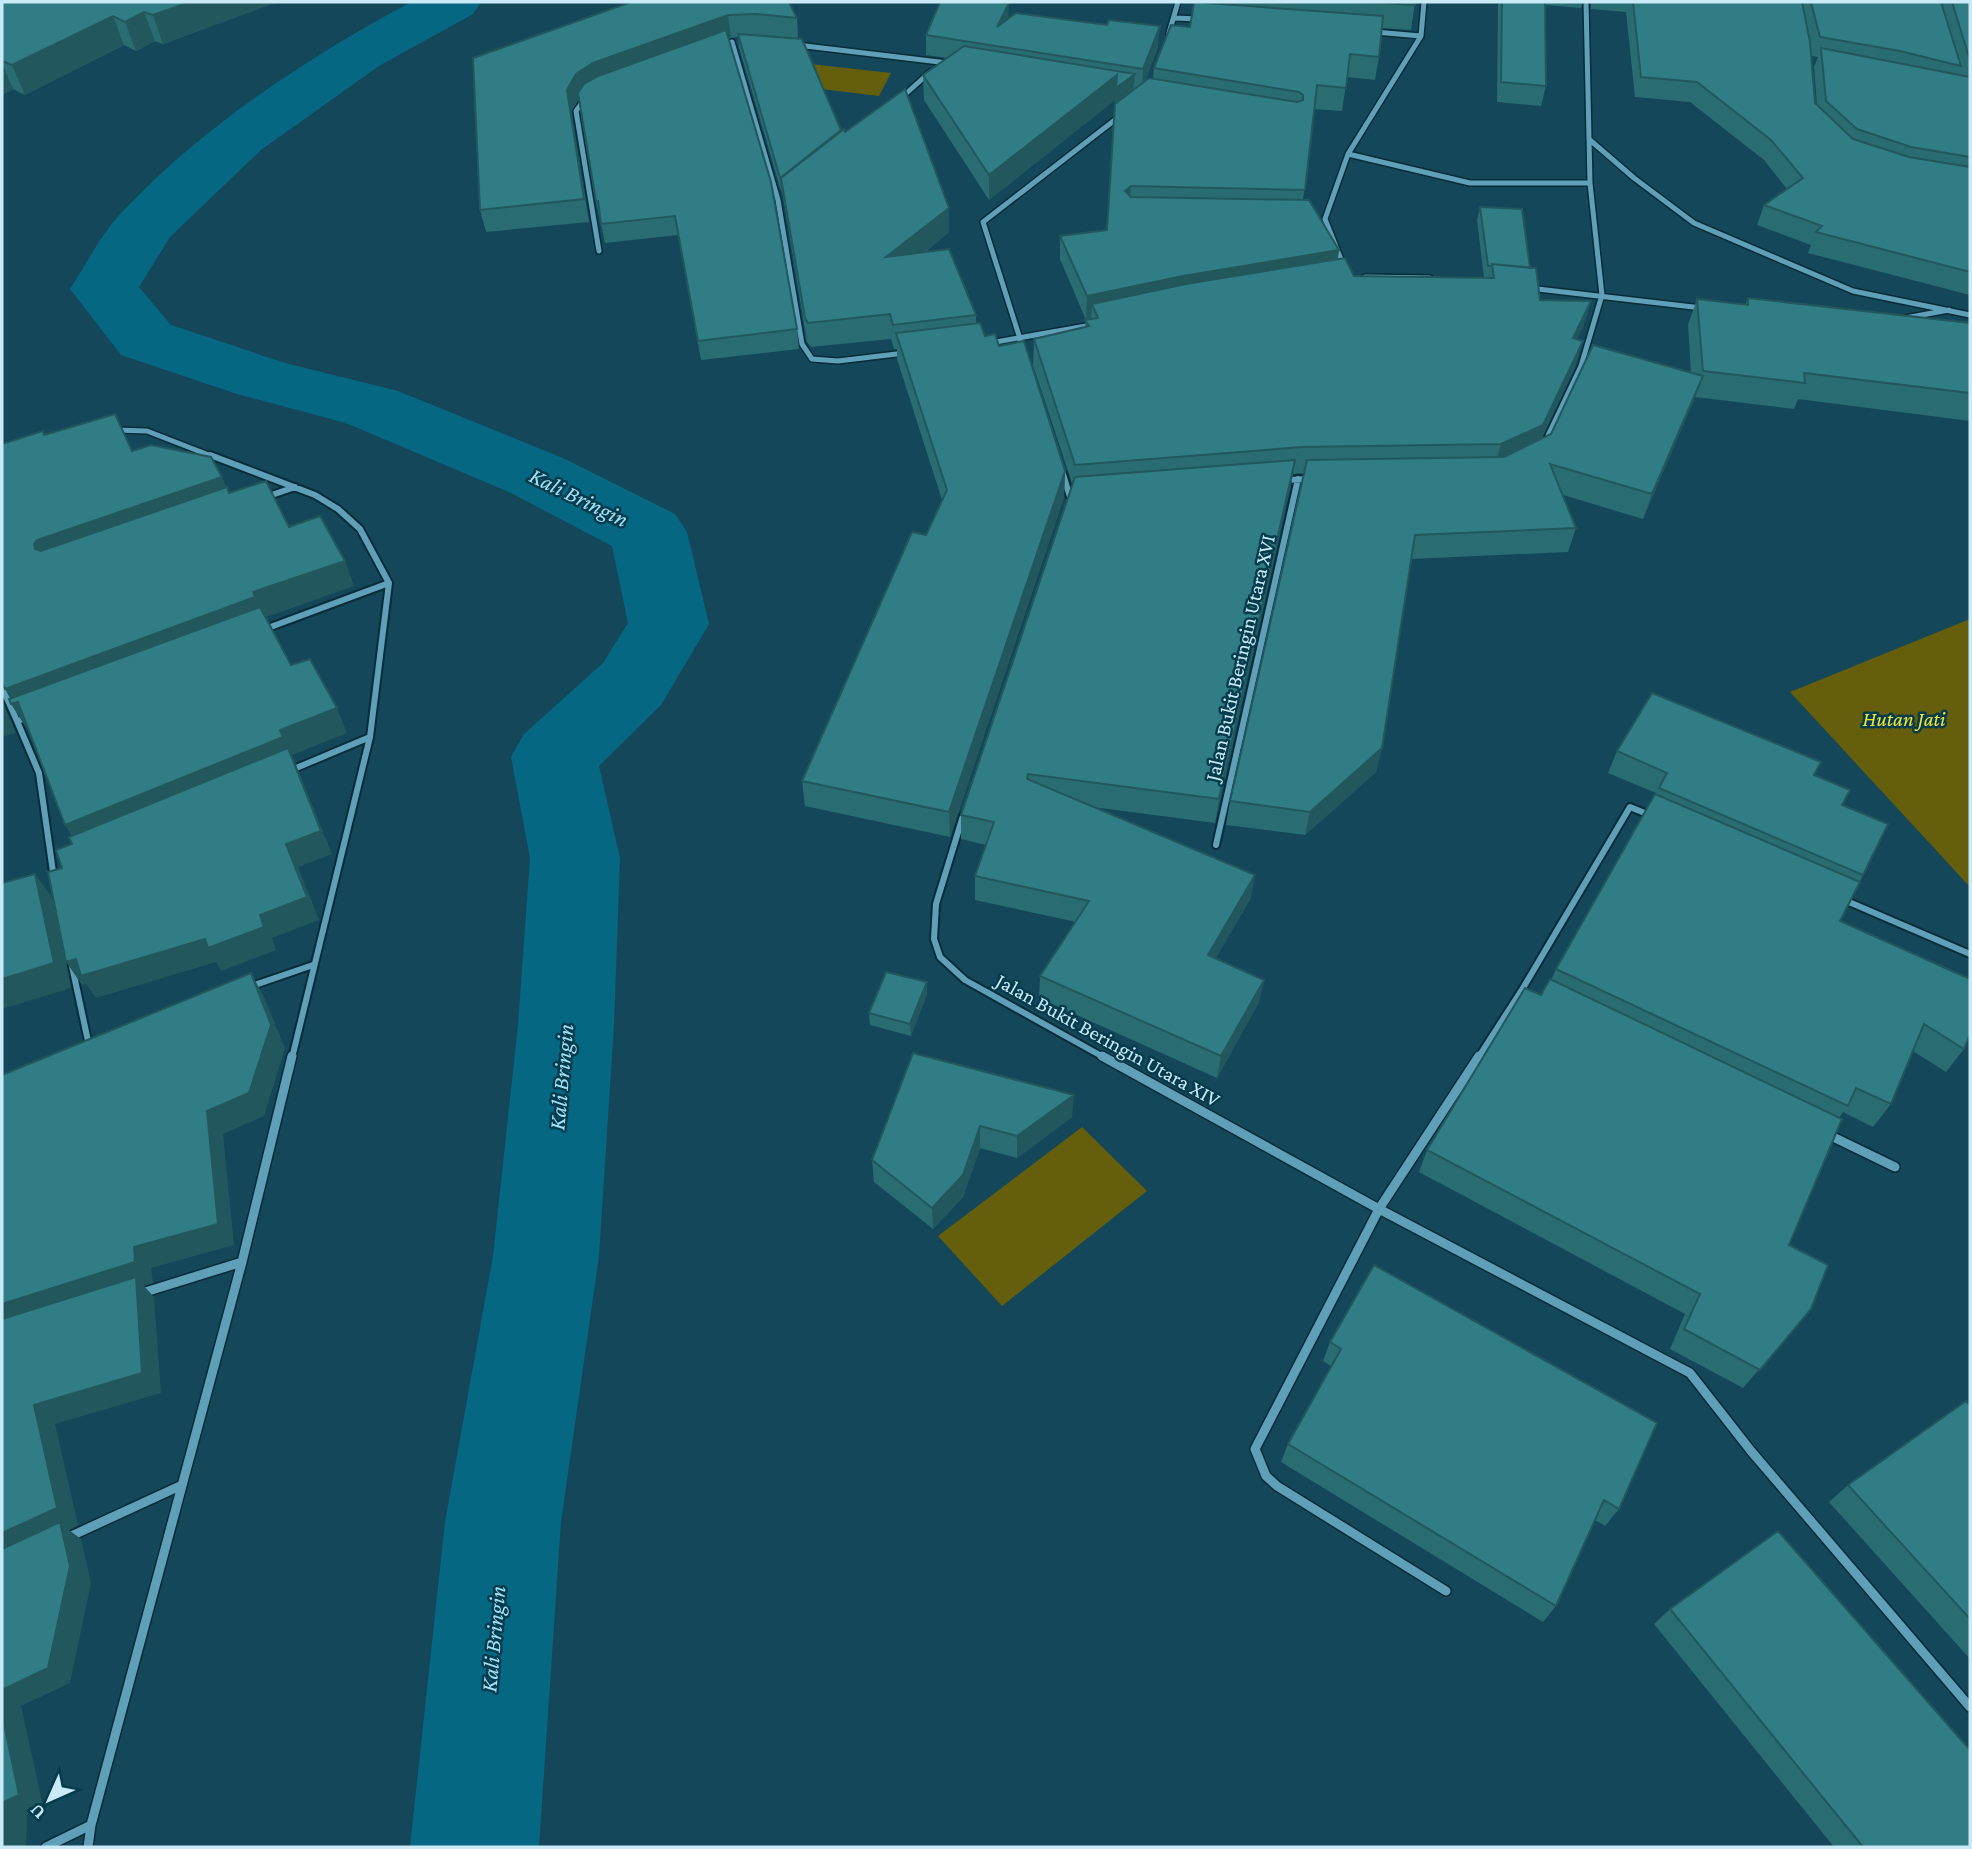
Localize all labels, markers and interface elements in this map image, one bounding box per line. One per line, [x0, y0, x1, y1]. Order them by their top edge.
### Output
water label: Kali Bringin [525, 462, 633, 532]
street label: Jalan Bukit Beringin Utara XVI [1200, 533, 1280, 785]
park label: Hutan Jati [1863, 707, 1946, 731]
street label: Jalan Bukit Beringin Utara XIV [990, 967, 1224, 1112]
water label: Kali Bringin [543, 1023, 579, 1131]
water label: Kali Bringin [475, 1585, 511, 1693]
north arrow [14, 1765, 84, 1835]
text: U [25, 1800, 49, 1824]

